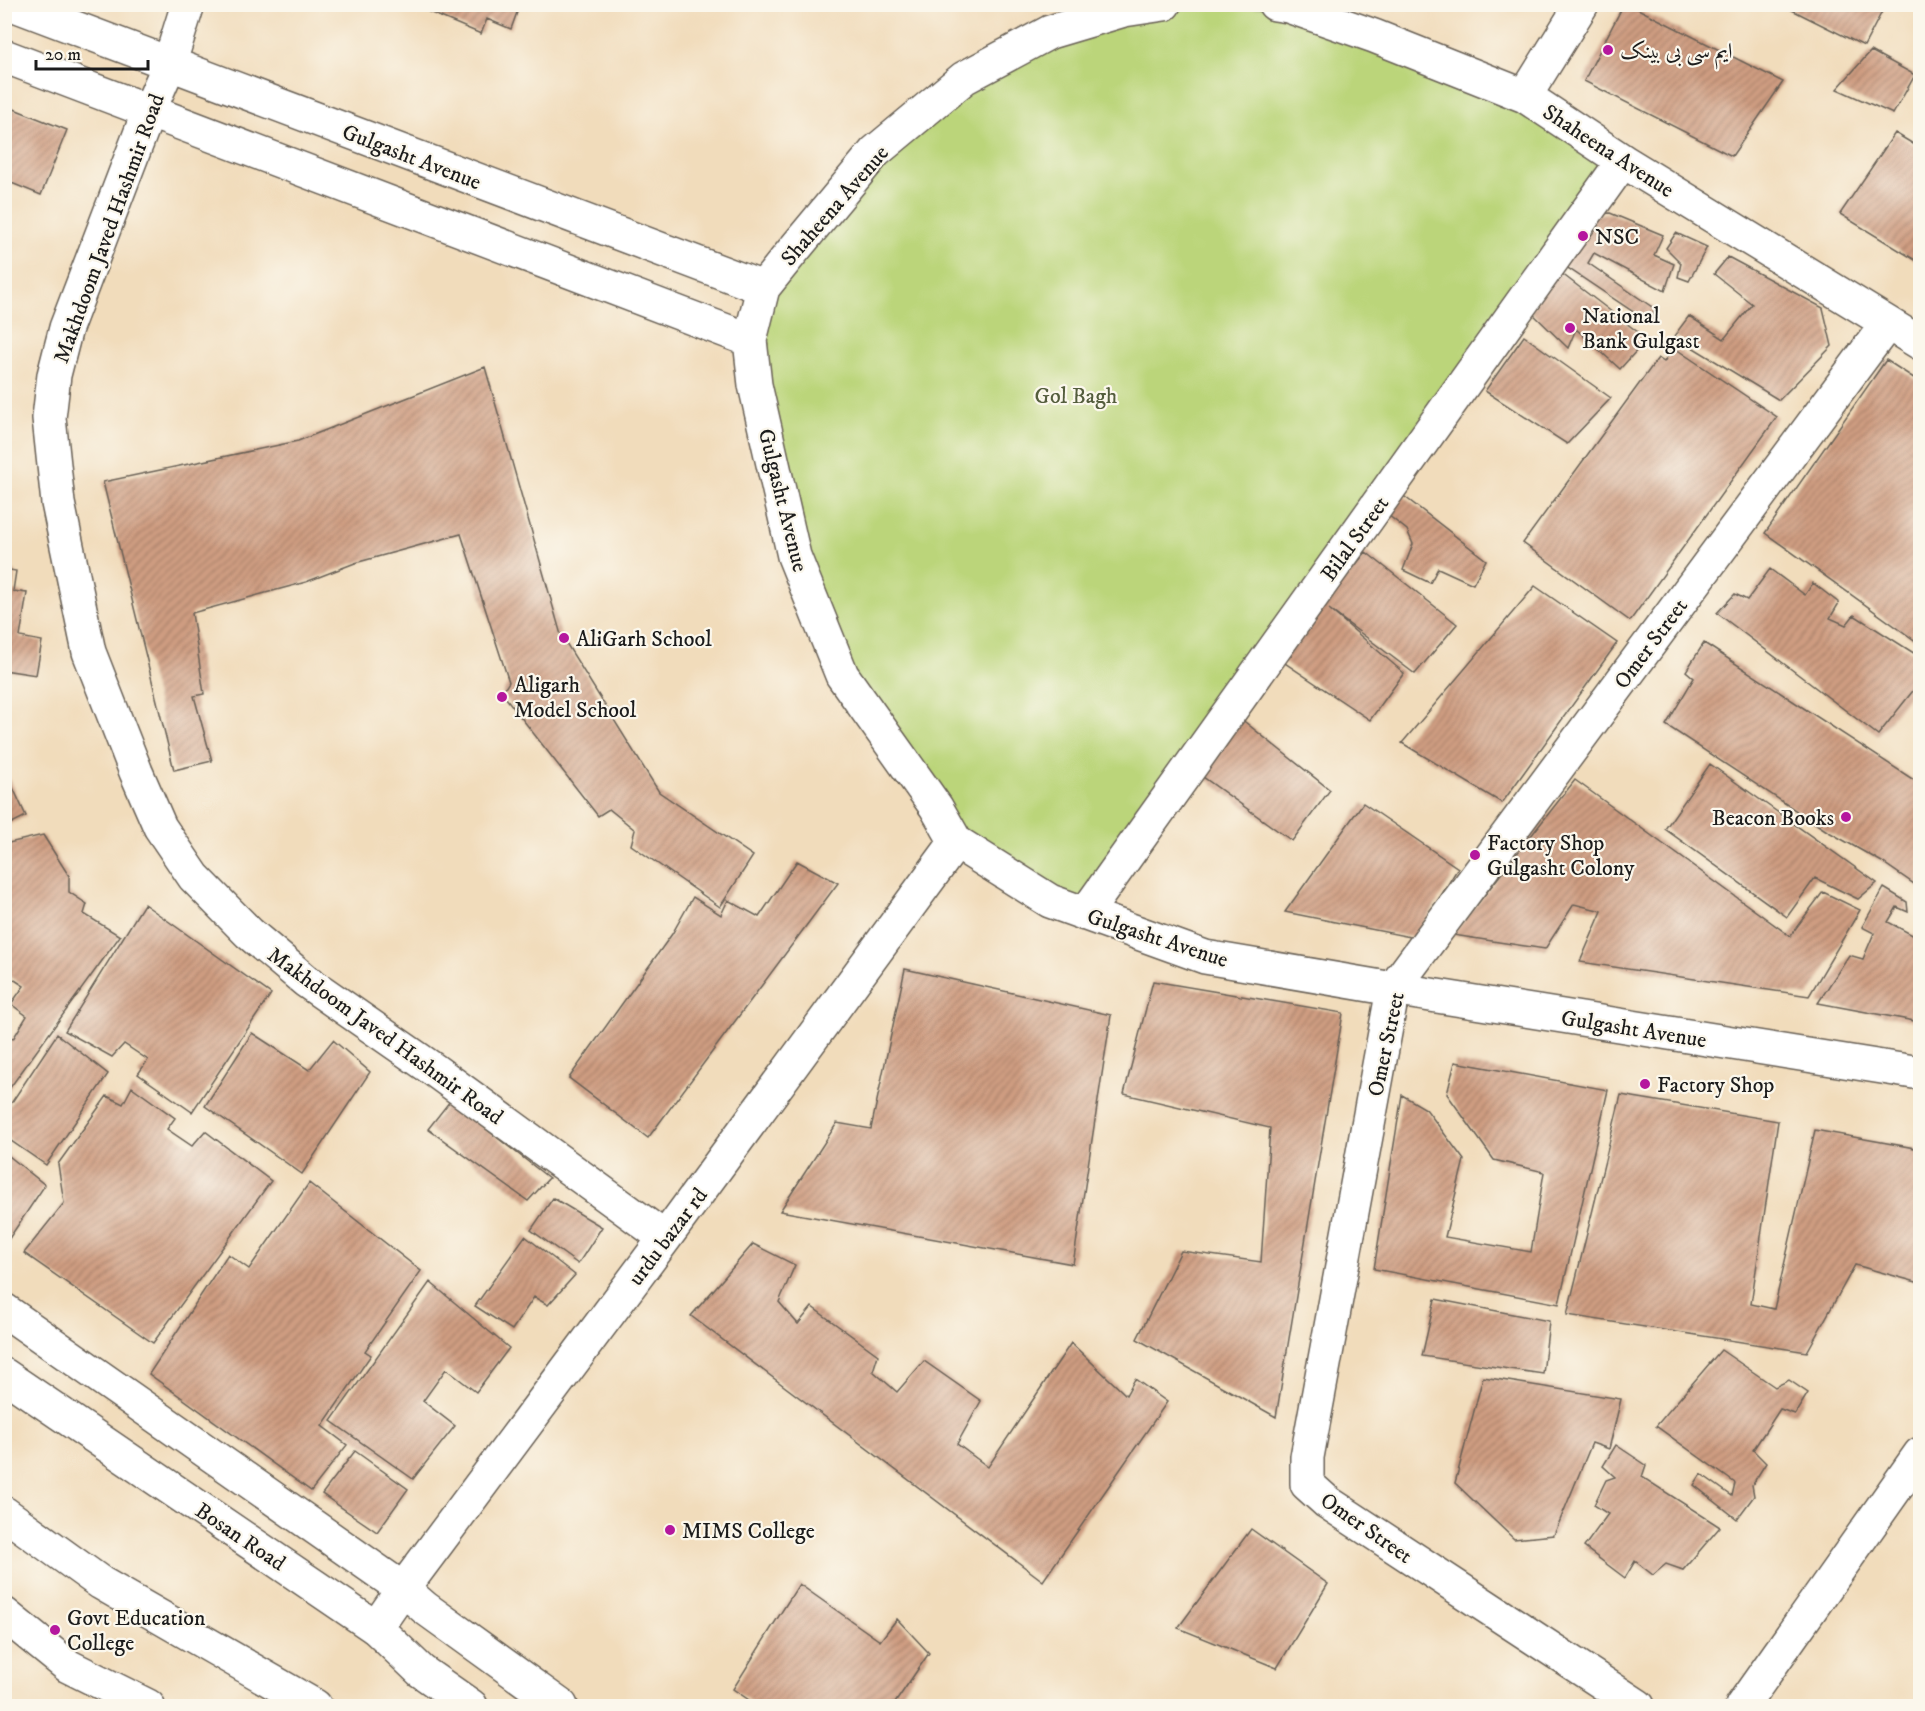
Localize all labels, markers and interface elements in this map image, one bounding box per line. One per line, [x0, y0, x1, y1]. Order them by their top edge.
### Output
scale bar [36, 33, 148, 71]
place label: ایم سی بی بینک [1620, 38, 1733, 70]
marker: ایم سی بی بینک [1601, 43, 1615, 57]
text: 20 m [45, 44, 81, 66]
street label: Makhdoom Javed Hashmir Road [48, 90, 171, 367]
street label: Shaheena Avenue [1537, 99, 1679, 204]
street label: Gulgasht Avenue [338, 119, 485, 196]
street label: Shaheena Avenue [775, 140, 895, 272]
place label: NSC [1595, 224, 1639, 251]
marker: NSC [1576, 229, 1590, 243]
place label: National Bank Gulgast [1582, 303, 1699, 355]
marker: National Bank Gulgast [1563, 321, 1577, 335]
park label: Gol Bagh [1035, 383, 1118, 410]
street label: Gulgasht Avenue [752, 426, 813, 575]
street label: Bilal Street [1315, 491, 1395, 587]
street label: Omer Street [1608, 593, 1694, 694]
place label: AliGarh School [576, 626, 712, 653]
marker: AliGarh School [557, 631, 571, 645]
place label: Aligarh Model School [514, 672, 637, 724]
marker: Aligarh Model School [495, 690, 509, 704]
place label: Beacon Books [1712, 805, 1834, 832]
marker: Beacon Books [1839, 810, 1853, 824]
place label: Factory Shop Gulgasht Colony [1487, 830, 1635, 882]
marker: Factory Shop Gulgasht Colony [1468, 848, 1482, 862]
street label: Gulgasht Avenue [1084, 903, 1231, 974]
street label: Makhdoom Javed Hashmir Road [262, 942, 508, 1131]
street label: Omer Street [1362, 990, 1411, 1099]
street label: Gulgasht Avenue [1559, 1005, 1708, 1054]
place label: Factory Shop [1657, 1072, 1774, 1099]
marker: Factory Shop [1638, 1077, 1652, 1091]
street label: urdu bazar rd [623, 1183, 714, 1291]
street label: Omer Street [1315, 1487, 1417, 1570]
street label: Bosan Road [190, 1497, 290, 1577]
place label: MIMS College [682, 1518, 815, 1545]
marker: MIMS College [663, 1523, 677, 1537]
place label: Govt Education College [67, 1605, 206, 1657]
marker: Govt Education College [48, 1623, 62, 1637]

